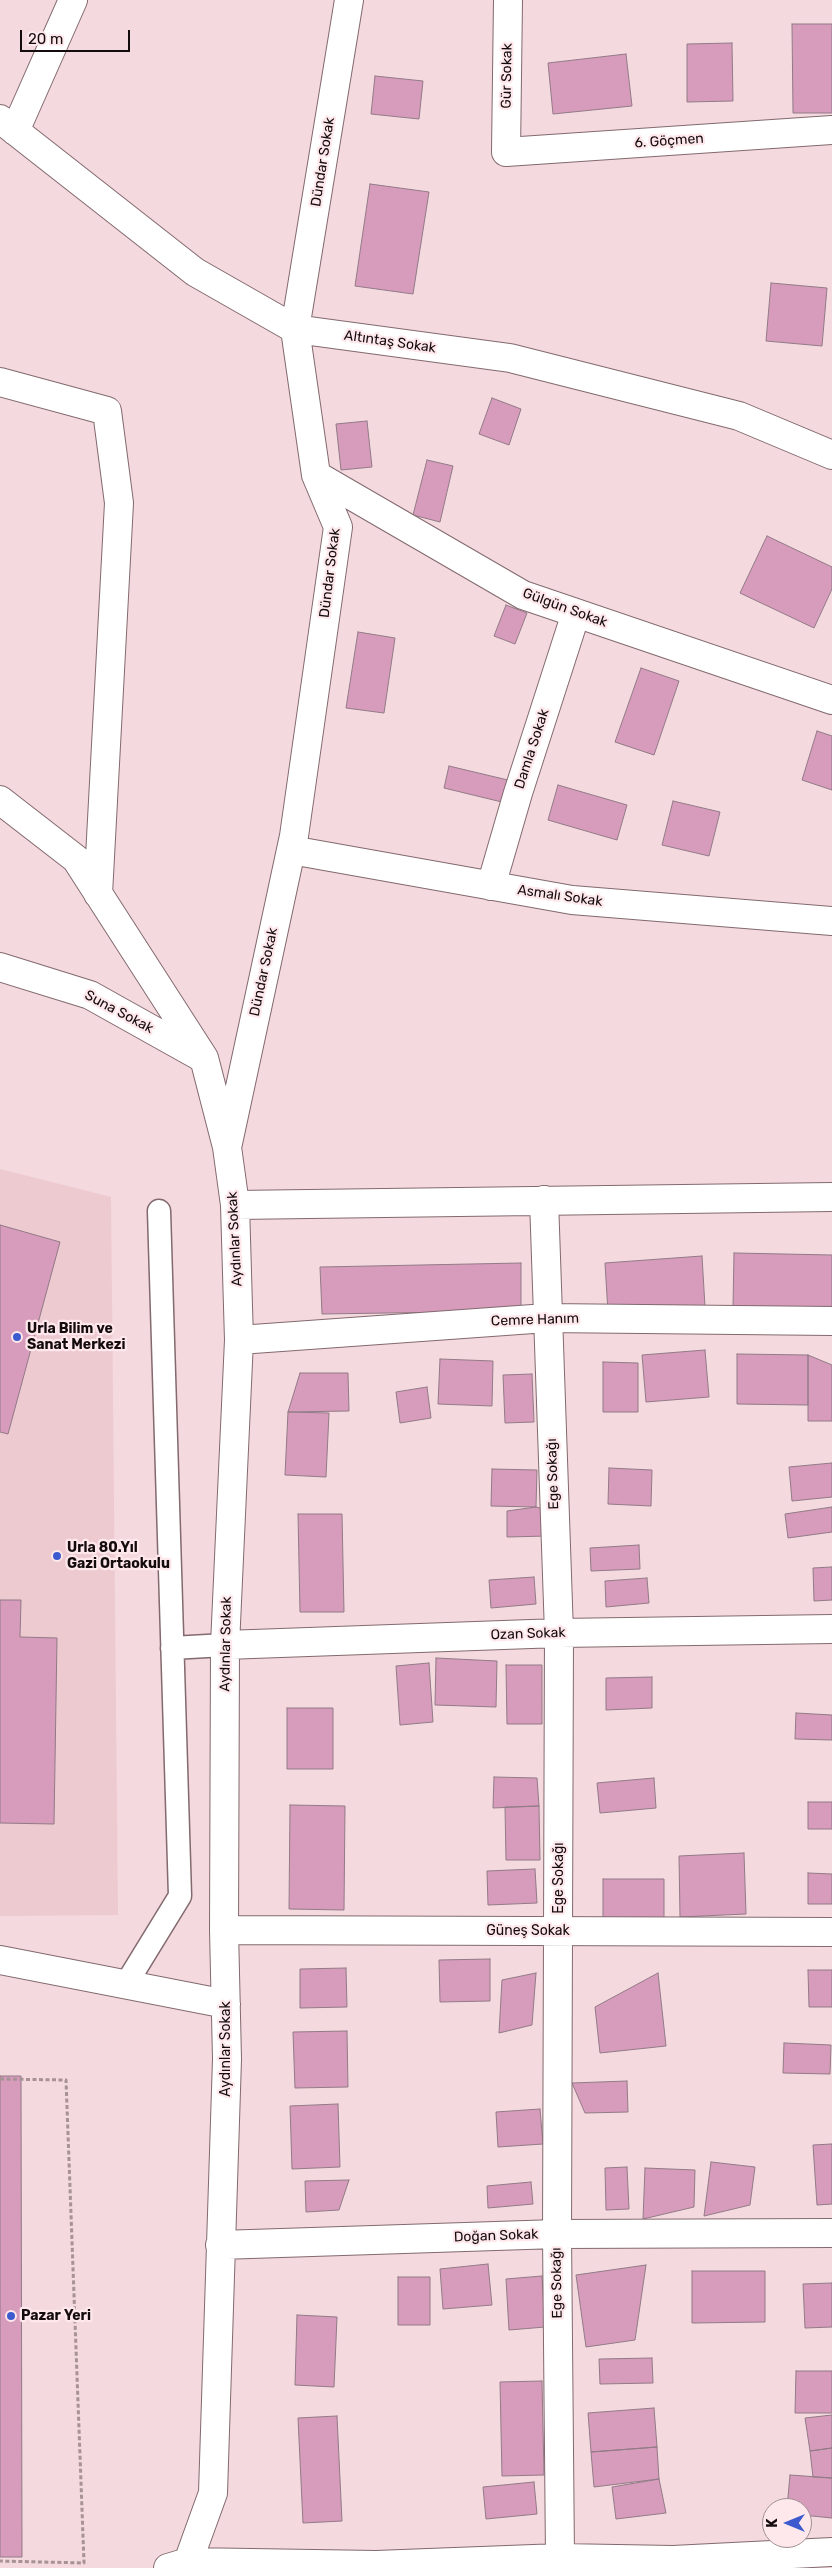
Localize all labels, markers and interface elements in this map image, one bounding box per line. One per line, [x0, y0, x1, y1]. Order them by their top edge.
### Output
scale bar [22, 20, 132, 52]
text: 20 m [28, 30, 63, 48]
street label: Gür Sokak [498, 43, 516, 109]
street label: Dündar Sokak [308, 116, 338, 208]
street label: 6. Göçmen [634, 130, 704, 152]
street label: Altıntaş Sokak [343, 327, 437, 357]
street label: Dündar Sokak [316, 527, 344, 619]
street label: Gülgün Sokak [520, 585, 610, 631]
street label: Damla Sokak [511, 707, 553, 791]
street label: Asmalı Sokak [516, 882, 604, 910]
street label: Dündar Sokak [246, 926, 282, 1018]
street label: Suna Sokak [82, 987, 156, 1037]
street label: Aydınlar Sokak [224, 1191, 246, 1287]
street label: Cemre Hanım [491, 1310, 579, 1330]
place label: Urla Bilim ve Sanat Merkezi [27, 1321, 125, 1354]
marker: Urla Bilim ve Sanat Merkezi [11, 1331, 23, 1343]
street label: Ege Sokağı [543, 1438, 563, 1510]
place label: Urla 80.Yıl Gazi Ortaokulu [67, 1540, 170, 1572]
marker: Urla 80.Yıl Gazi Ortaokulu [51, 1550, 63, 1562]
street label: Aydınlar Sokak [217, 1596, 235, 1692]
street label: Ozan Sokak [490, 1624, 566, 1644]
street label: Ege Sokağı [551, 1842, 567, 1914]
street label: Güneş Sokak [486, 1923, 570, 1939]
street label: Aydınlar Sokak [218, 2001, 234, 2097]
street label: Doğan Sokak [454, 2226, 538, 2246]
street label: Ege Sokağı [548, 2247, 566, 2319]
place label: Pazar Yeri [21, 2308, 91, 2324]
marker: Pazar Yeri [5, 2310, 17, 2322]
north arrow [762, 2498, 812, 2548]
text: K [764, 2518, 781, 2528]

